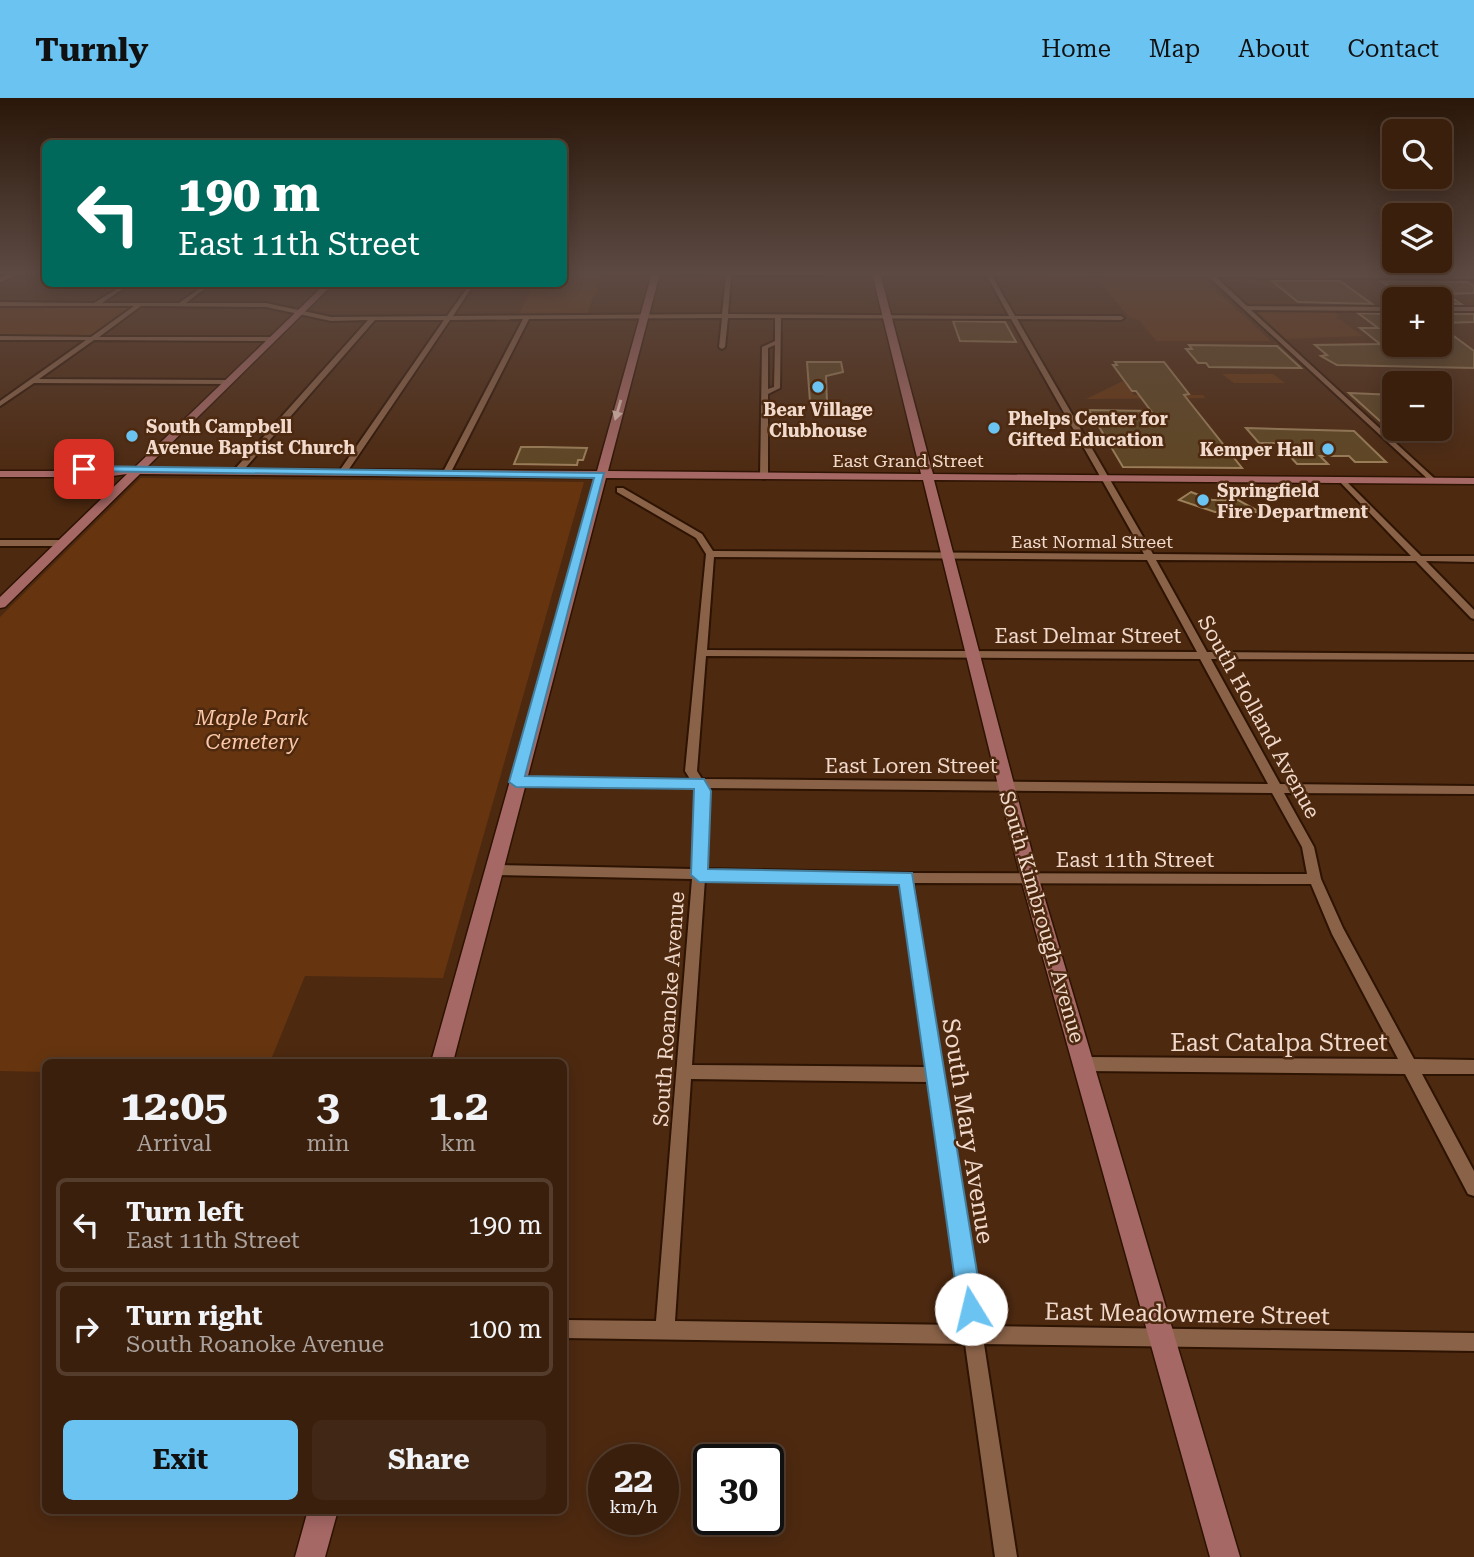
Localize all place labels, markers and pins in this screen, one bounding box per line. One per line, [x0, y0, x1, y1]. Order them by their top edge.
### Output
marker: Bear Village Clubhouse [810, 379, 826, 395]
place label: Bear Village Clubhouse [763, 399, 873, 441]
place label: Phelps Center for Gifted Education [1008, 408, 1168, 450]
place label: South Campbell Avenue Baptist Church [146, 416, 355, 458]
marker: Phelps Center for Gifted Education [986, 420, 1002, 436]
marker: South Campbell Avenue Baptist Church [124, 428, 140, 444]
pin [54, 439, 114, 499]
place label: Kemper Hall [1200, 439, 1314, 460]
marker: Kemper Hall [1320, 441, 1336, 457]
place label: Springfield Fire Department [1217, 480, 1368, 522]
marker: Springfield Fire Department [1195, 492, 1211, 508]

